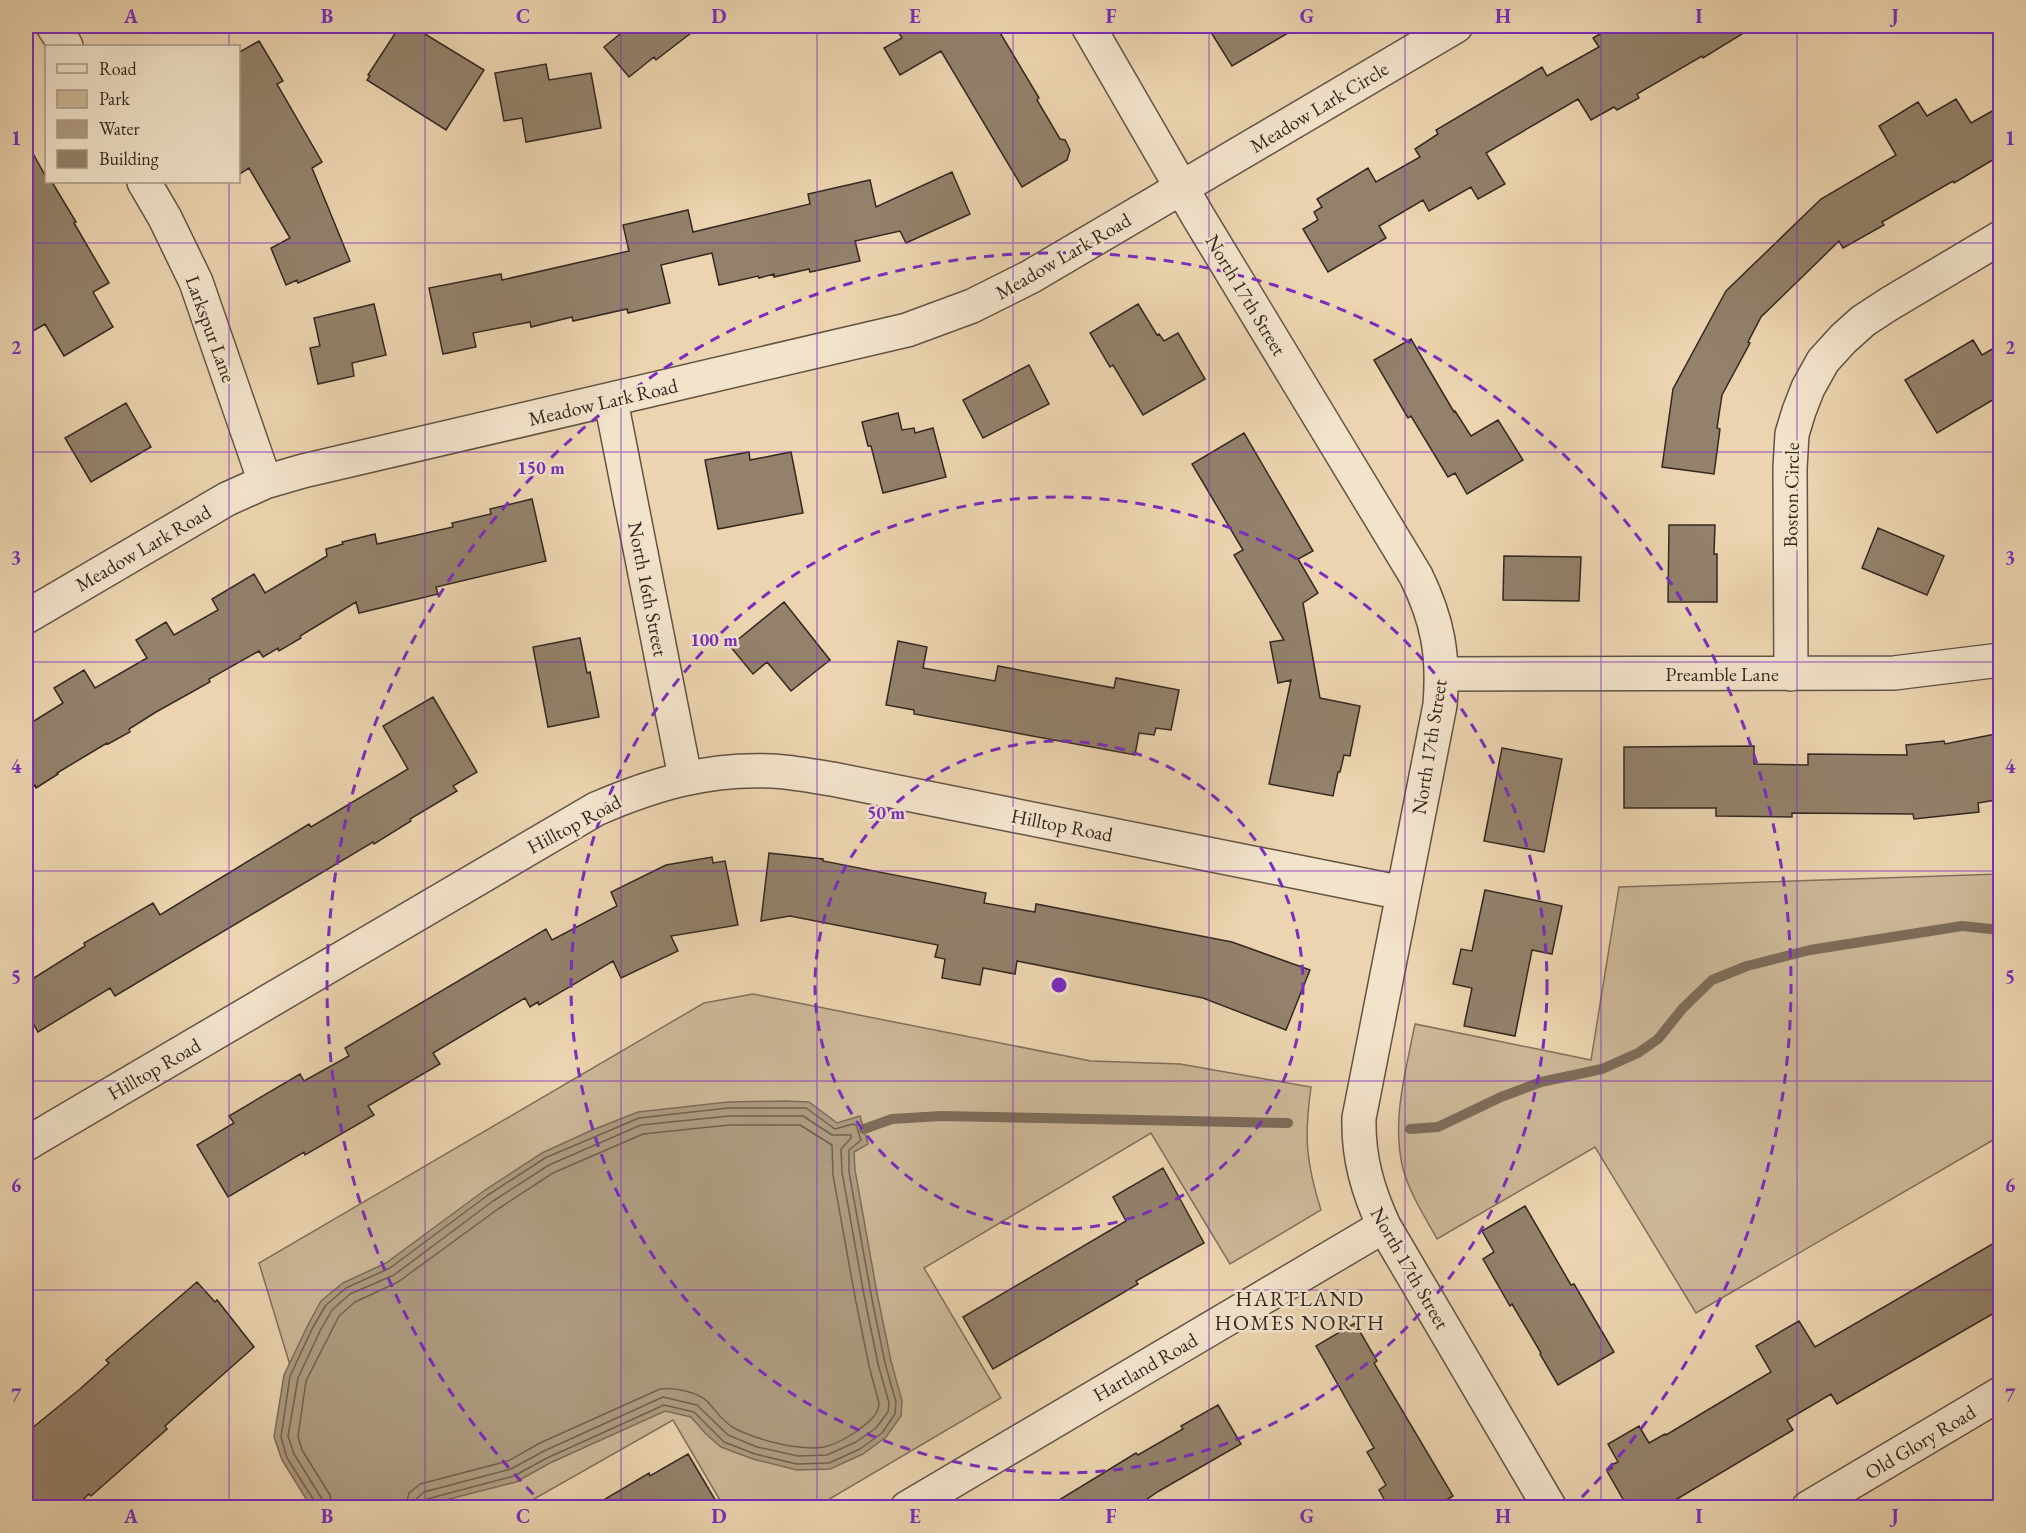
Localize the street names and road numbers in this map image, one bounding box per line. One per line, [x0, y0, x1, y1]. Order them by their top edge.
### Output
street label: Meadow Lark Circle [1245, 55, 1393, 159]
street label: Meadow Lark Road [991, 206, 1136, 305]
street label: North 17th Street [1200, 230, 1293, 361]
street label: Larkspur Lane [180, 272, 242, 386]
street label: Meadow Lark Road [526, 372, 681, 432]
street label: Boston Circle [1777, 442, 1805, 548]
street label: Meadow Lark Road [71, 498, 216, 597]
street label: North 16th Street [622, 519, 674, 659]
street label: Preamble Lane [1665, 661, 1779, 687]
street label: North 17th Street [1405, 677, 1453, 817]
street label: Hilltop Road [522, 788, 626, 860]
street label: Hilltop Road [1009, 802, 1116, 848]
street label: Hilltop Road [103, 1032, 206, 1106]
street label: North 17th Street [1365, 1202, 1456, 1334]
street label: Hartland Road [1088, 1326, 1203, 1407]
street label: Old Glory Road [1860, 1398, 1981, 1485]

